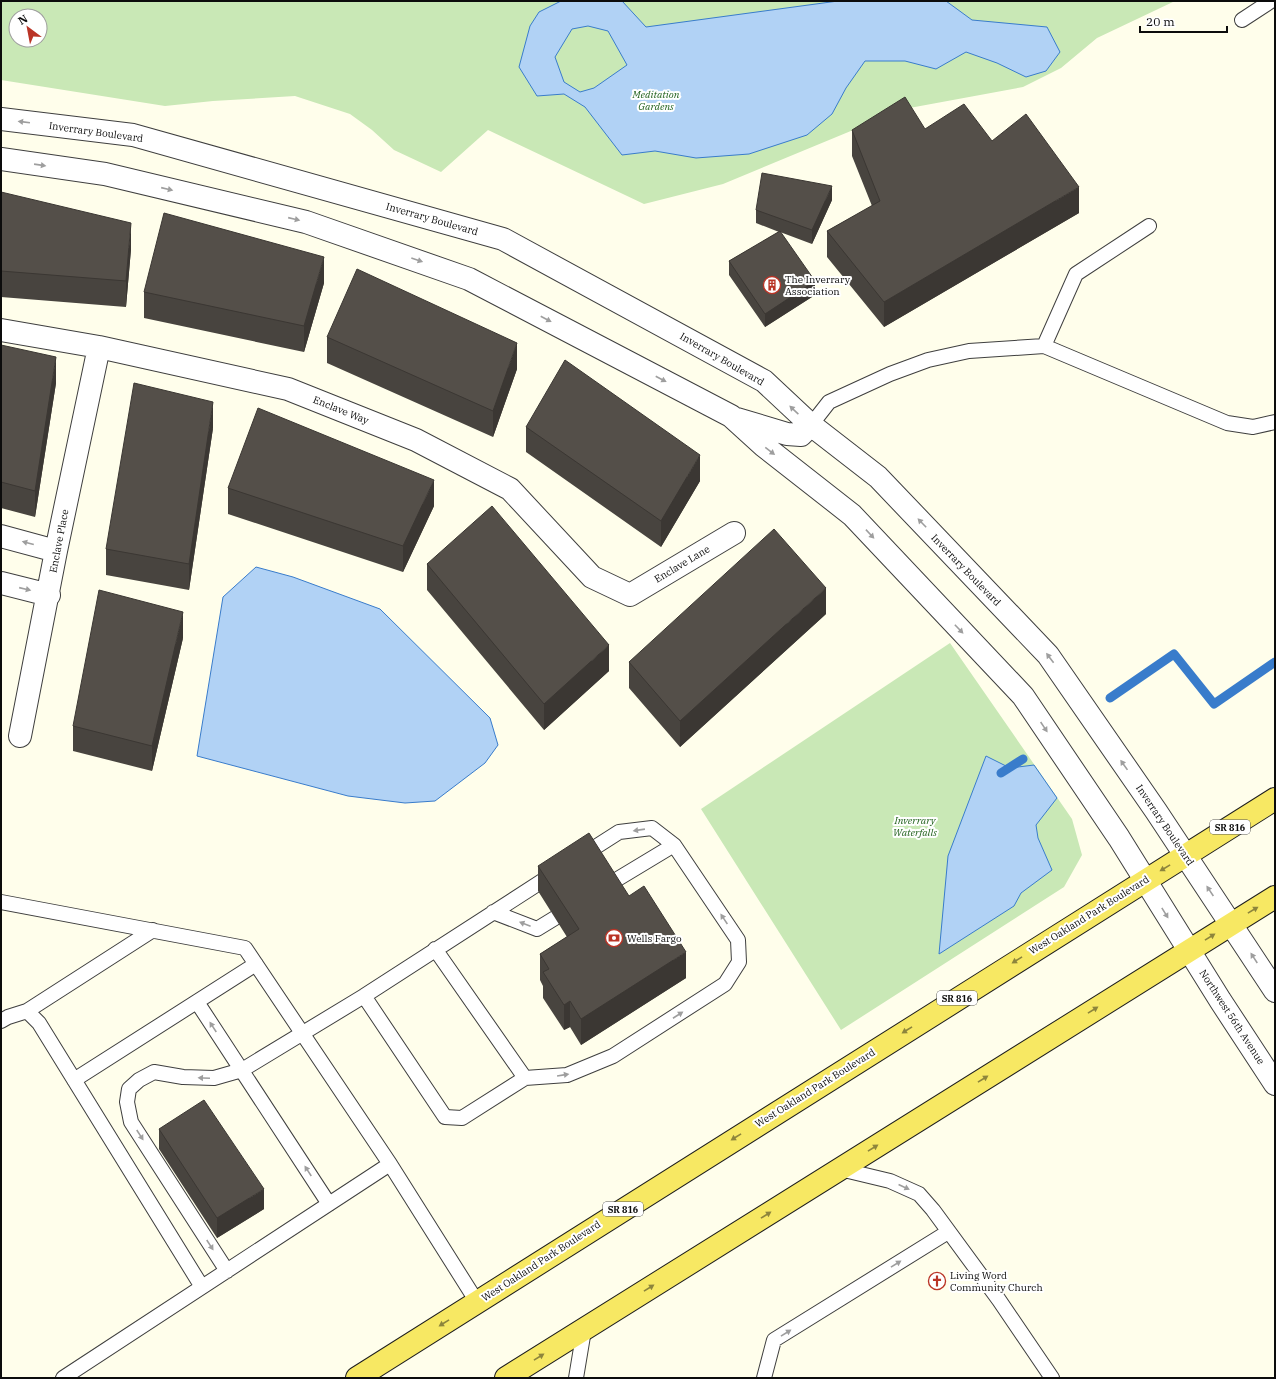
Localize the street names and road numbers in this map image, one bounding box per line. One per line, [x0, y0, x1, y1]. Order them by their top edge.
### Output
street label: Inverrary Boulevard [48, 119, 144, 145]
street label: Inverrary Boulevard [384, 200, 480, 238]
street label: Inverrary Boulevard [678, 330, 766, 388]
street label: Enclave Way [311, 393, 371, 427]
street label: Enclave Place [46, 508, 72, 574]
street label: Inverrary Boulevard [928, 531, 1004, 609]
street label: Enclave Lane [652, 542, 712, 586]
street label: Inverrary Boulevard [1133, 782, 1197, 868]
road number: SR 816 [1210, 820, 1250, 834]
street label: West Oakland Park Boulevard [1027, 873, 1151, 957]
street label: Northwest 56th Avenue [1196, 967, 1268, 1067]
road number: SR 816 [937, 991, 977, 1005]
street label: West Oakland Park Boulevard [753, 1046, 877, 1130]
road number: SR 816 [603, 1202, 643, 1216]
street label: West Oakland Park Boulevard [479, 1218, 603, 1304]

